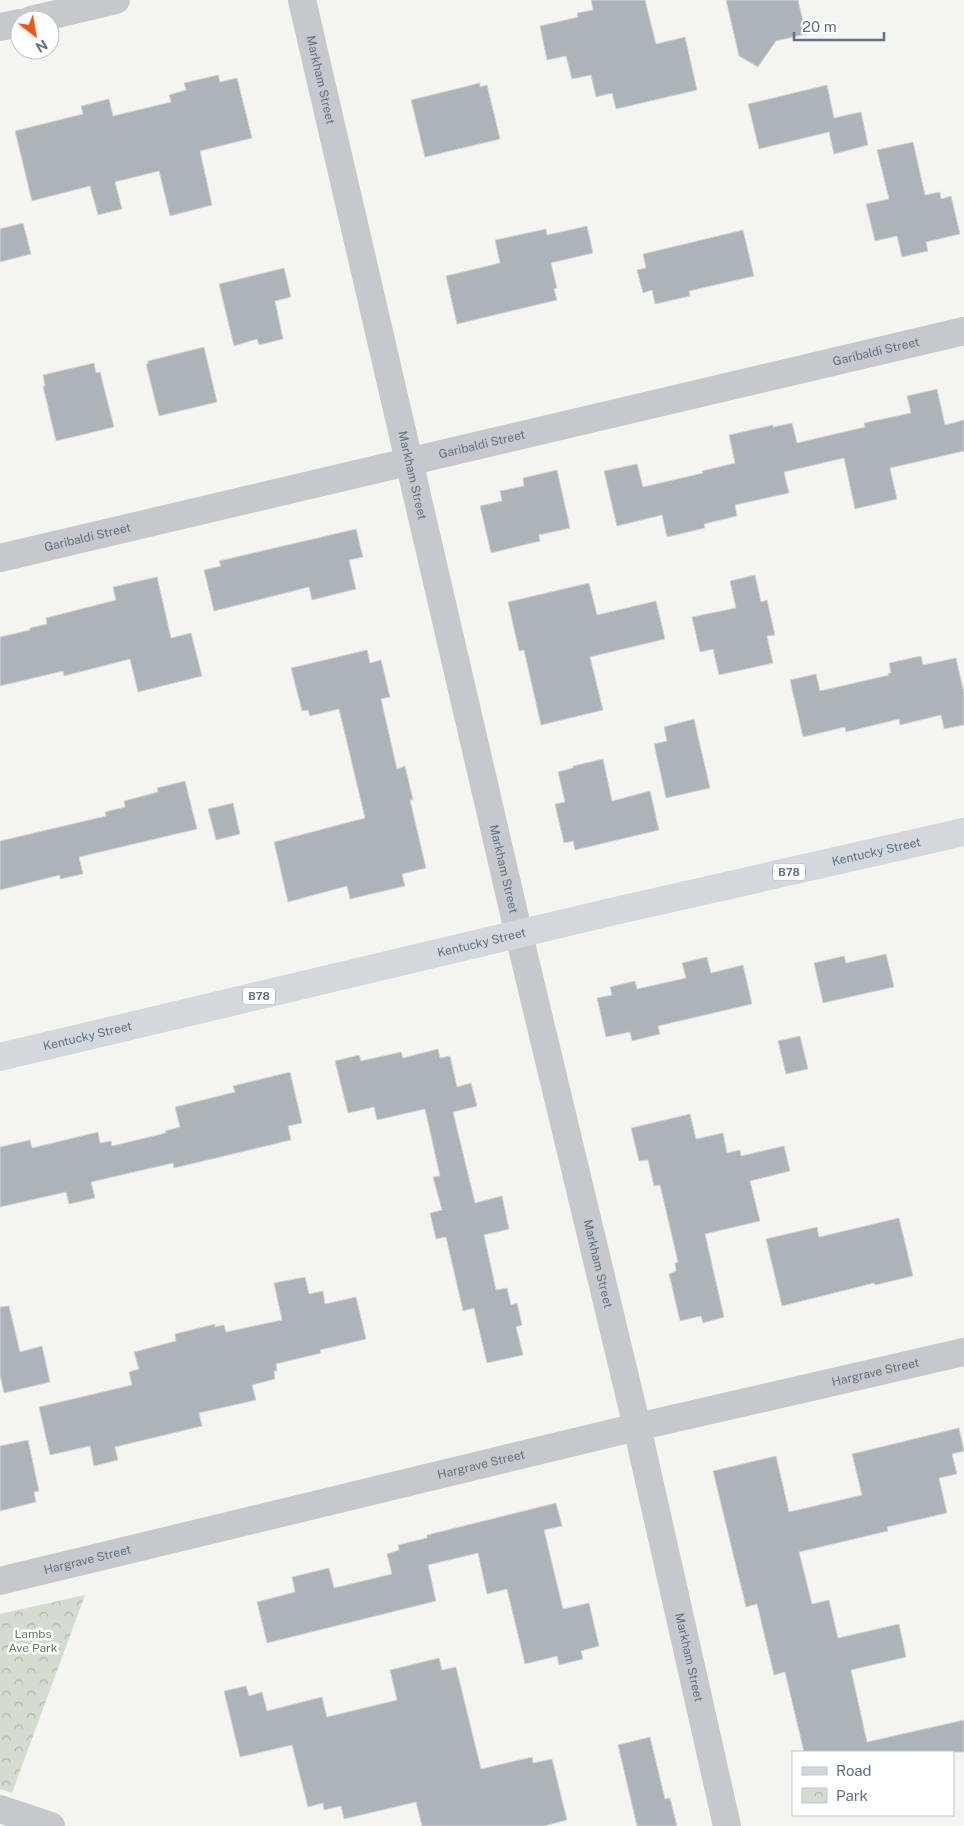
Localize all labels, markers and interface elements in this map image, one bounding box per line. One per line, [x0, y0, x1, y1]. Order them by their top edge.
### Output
north arrow [10, 10, 60, 60]
scale bar [794, 10, 884, 42]
text: 20 m [802, 18, 837, 35]
street label: Markham Street [303, 34, 338, 126]
text: N [33, 36, 51, 56]
street label: Garibaldi Street [831, 335, 921, 369]
street label: Garibaldi Street [437, 428, 527, 462]
street label: Markham Street [395, 430, 429, 521]
street label: Garibaldi Street [43, 520, 133, 554]
street label: Markham Street [487, 823, 521, 915]
street label: Kentucky Street [831, 835, 922, 869]
road number: B78 [773, 864, 805, 880]
street label: Kentucky Street [436, 925, 528, 960]
road number: B78 [243, 988, 275, 1004]
street label: Kentucky Street [42, 1019, 134, 1053]
street label: Markham Street [580, 1218, 615, 1310]
street label: Hargrave Street [830, 1355, 921, 1389]
street label: Hargrave Street [436, 1447, 527, 1482]
street label: Hargrave Street [42, 1542, 133, 1577]
street label: Markham Street [672, 1612, 706, 1703]
park label: Lambs Ave Park [9, 1627, 58, 1655]
legend [792, 1751, 954, 1816]
text: Road [836, 1762, 872, 1779]
text: Park [836, 1787, 868, 1804]

